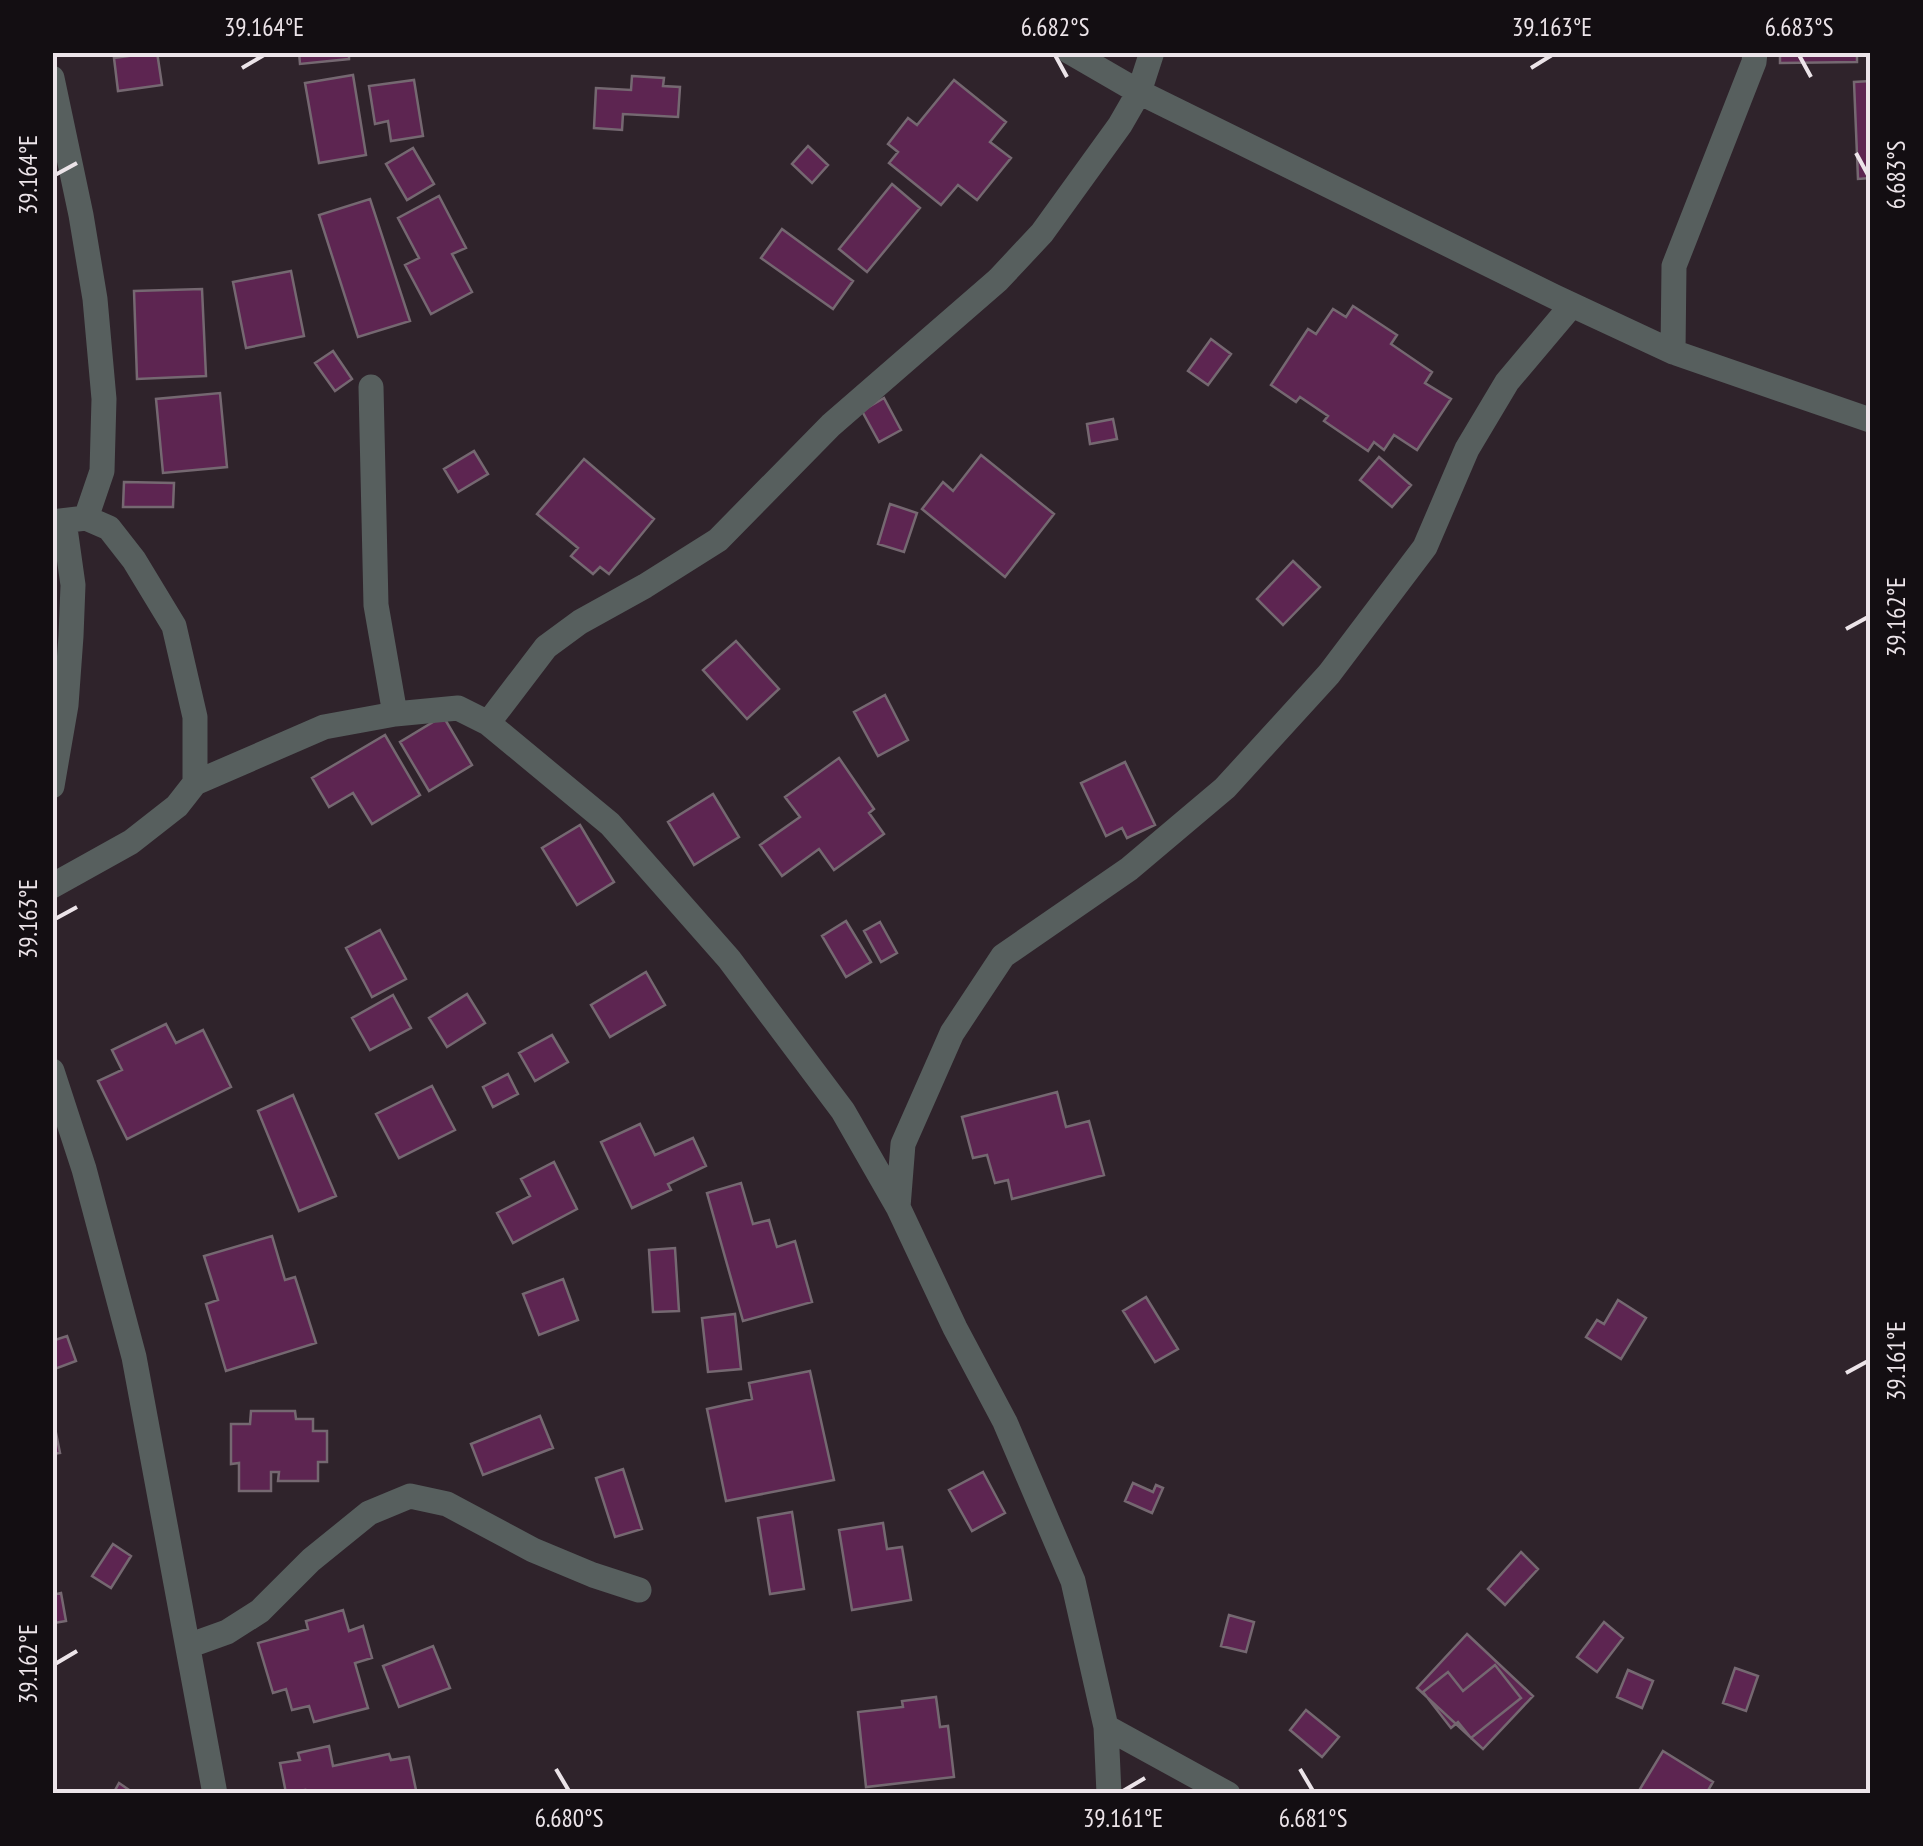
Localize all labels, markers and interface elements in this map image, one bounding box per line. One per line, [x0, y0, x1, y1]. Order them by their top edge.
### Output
text: 39.164°E [224, 11, 304, 43]
text: 6.682°S [1021, 11, 1089, 43]
text: 39.163°E [1512, 11, 1592, 43]
text: 6.683°S [1765, 11, 1833, 43]
text: 39.164°E [12, 135, 44, 215]
text: 6.683°S [1880, 141, 1912, 209]
text: 39.162°E [1880, 577, 1912, 657]
text: 39.163°E [12, 879, 44, 959]
text: 39.161°E [1880, 1321, 1912, 1401]
text: 39.162°E [12, 1624, 44, 1704]
text: 6.680°S [535, 1802, 603, 1834]
text: 39.161°E [1083, 1802, 1163, 1834]
text: 6.681°S [1279, 1802, 1347, 1834]

